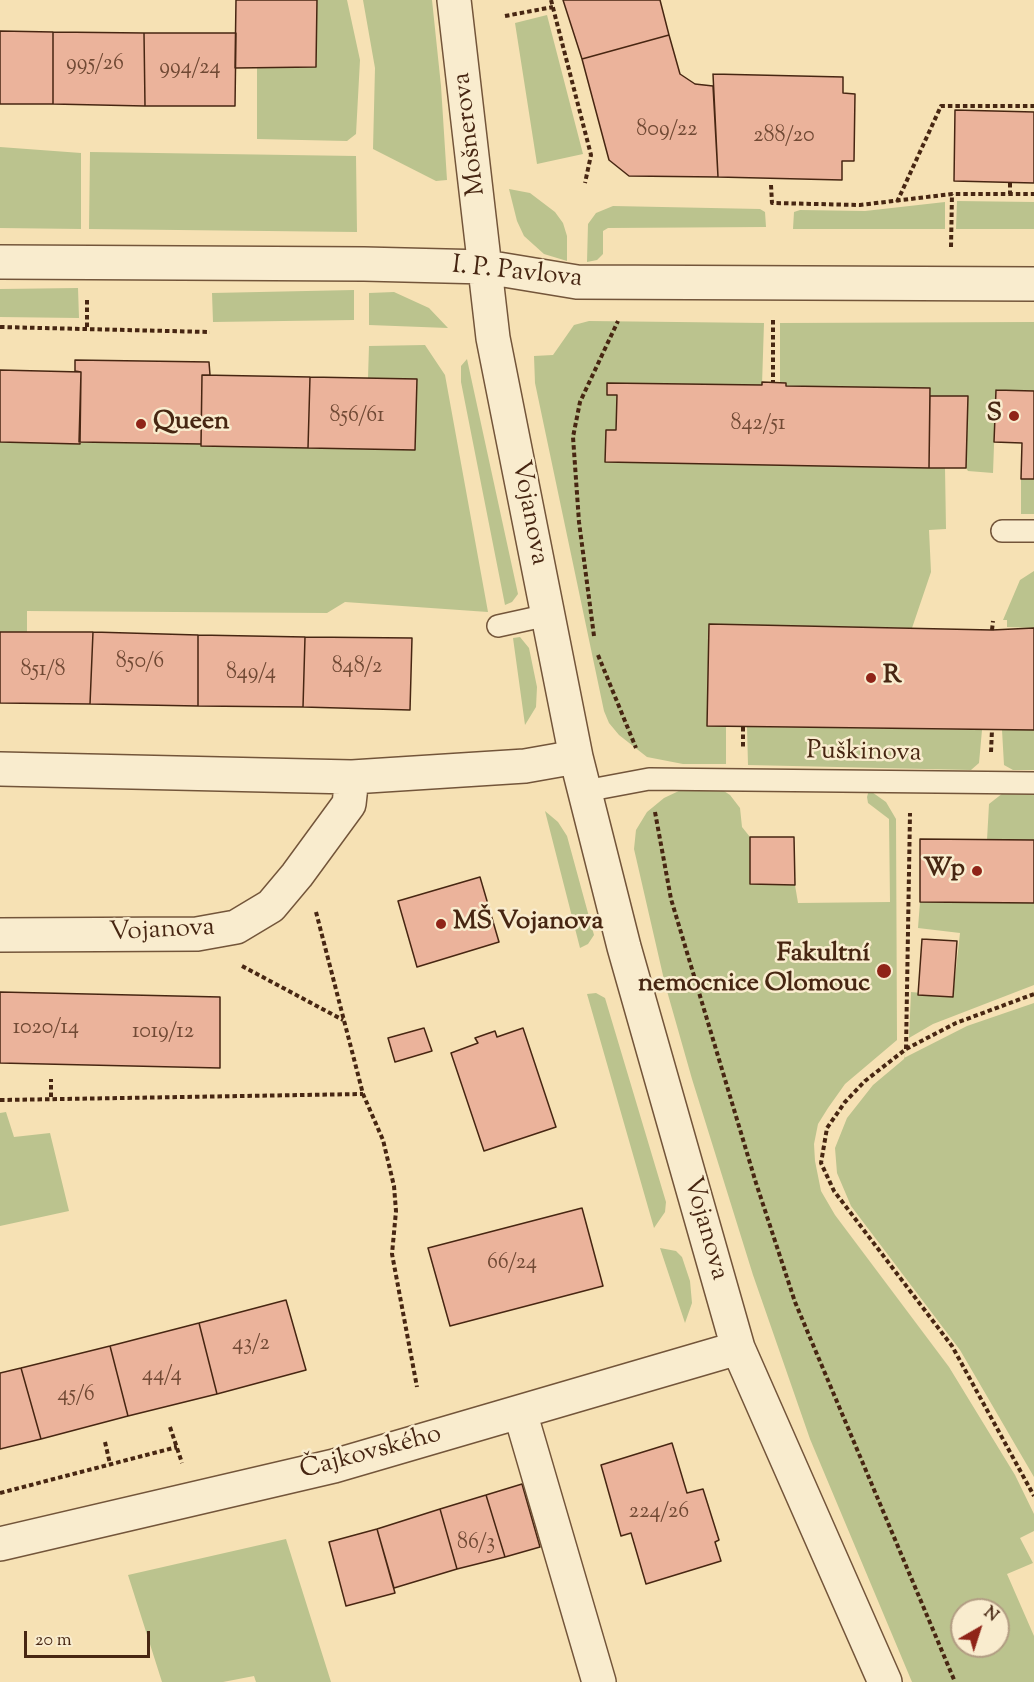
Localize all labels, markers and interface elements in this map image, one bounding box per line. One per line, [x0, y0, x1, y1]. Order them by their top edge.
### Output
house number: 995/26 [66, 52, 124, 78]
house number: 994/24 [159, 56, 221, 82]
street label: Mošnerova [448, 71, 494, 197]
house number: 809/22 [636, 118, 698, 144]
house number: 288/20 [753, 124, 815, 150]
street label: I. P. Pavlova [450, 252, 584, 296]
place label: S [987, 400, 1002, 432]
house number: 856/61 [330, 404, 384, 430]
place label: Queen [153, 408, 229, 440]
marker: S [1007, 409, 1021, 423]
house number: 842/51 [731, 412, 785, 438]
marker: Queen [134, 417, 148, 431]
street label: Vojanova [503, 458, 553, 568]
house number: 850/6 [116, 650, 164, 676]
house number: 848/2 [332, 655, 382, 681]
house number: 851/8 [20, 658, 66, 684]
house number: 849/4 [226, 661, 276, 687]
place label: R [883, 662, 902, 694]
marker: R [864, 671, 878, 685]
street label: Puškinova [806, 737, 922, 771]
place label: Wp [923, 855, 965, 887]
marker: Wp [970, 864, 984, 878]
place label: MŠ Vojanova [453, 908, 603, 940]
street label: Vojanova [108, 914, 216, 950]
marker: MŠ Vojanova [434, 917, 448, 931]
place label: Fakultní nemocnice Olomouc [638, 940, 870, 1002]
marker: Fakultní nemocnice Olomouc [875, 962, 893, 980]
house number: 1020/14 [13, 1016, 79, 1042]
house number: 1019/12 [132, 1020, 194, 1046]
street label: Vojanova [674, 1174, 734, 1284]
house number: 66/24 [487, 1251, 537, 1277]
house number: 43/2 [232, 1332, 270, 1358]
house number: 44/4 [142, 1363, 182, 1389]
house number: 45/6 [57, 1383, 95, 1409]
street label: Čajkovského [297, 1420, 445, 1488]
house number: 224/26 [629, 1500, 689, 1526]
house number: 86/3 [457, 1531, 495, 1557]
north arrow [950, 1598, 1010, 1658]
text: N [978, 1602, 1003, 1628]
scale bar [27, 1619, 153, 1657]
text: 20 m [35, 1628, 72, 1654]

